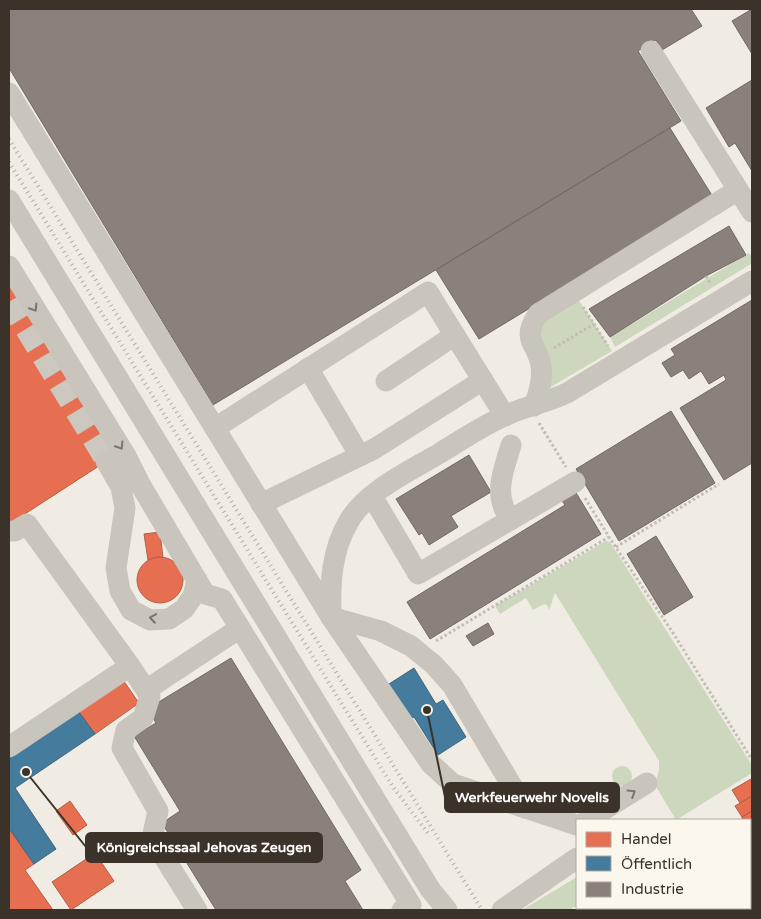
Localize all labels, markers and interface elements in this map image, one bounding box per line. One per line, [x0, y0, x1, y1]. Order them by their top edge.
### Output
one-way arrow [28, 302, 38, 311]
one-way arrow [113, 441, 123, 450]
one-way arrow [149, 613, 157, 624]
callout: Werkfeuerwehr Novelis [445, 783, 619, 812]
text: Werkfeuerwehr Novelis [455, 789, 609, 806]
one-way arrow [626, 789, 635, 799]
legend [576, 819, 751, 909]
text: Handel [621, 830, 672, 848]
callout: Königreichssaal Jehovas Zeugen [86, 833, 322, 862]
text: Königreichssaal Jehovas Zeugen [96, 839, 312, 856]
text: Öffentlich [621, 855, 692, 873]
text: Industrie [621, 880, 684, 898]

